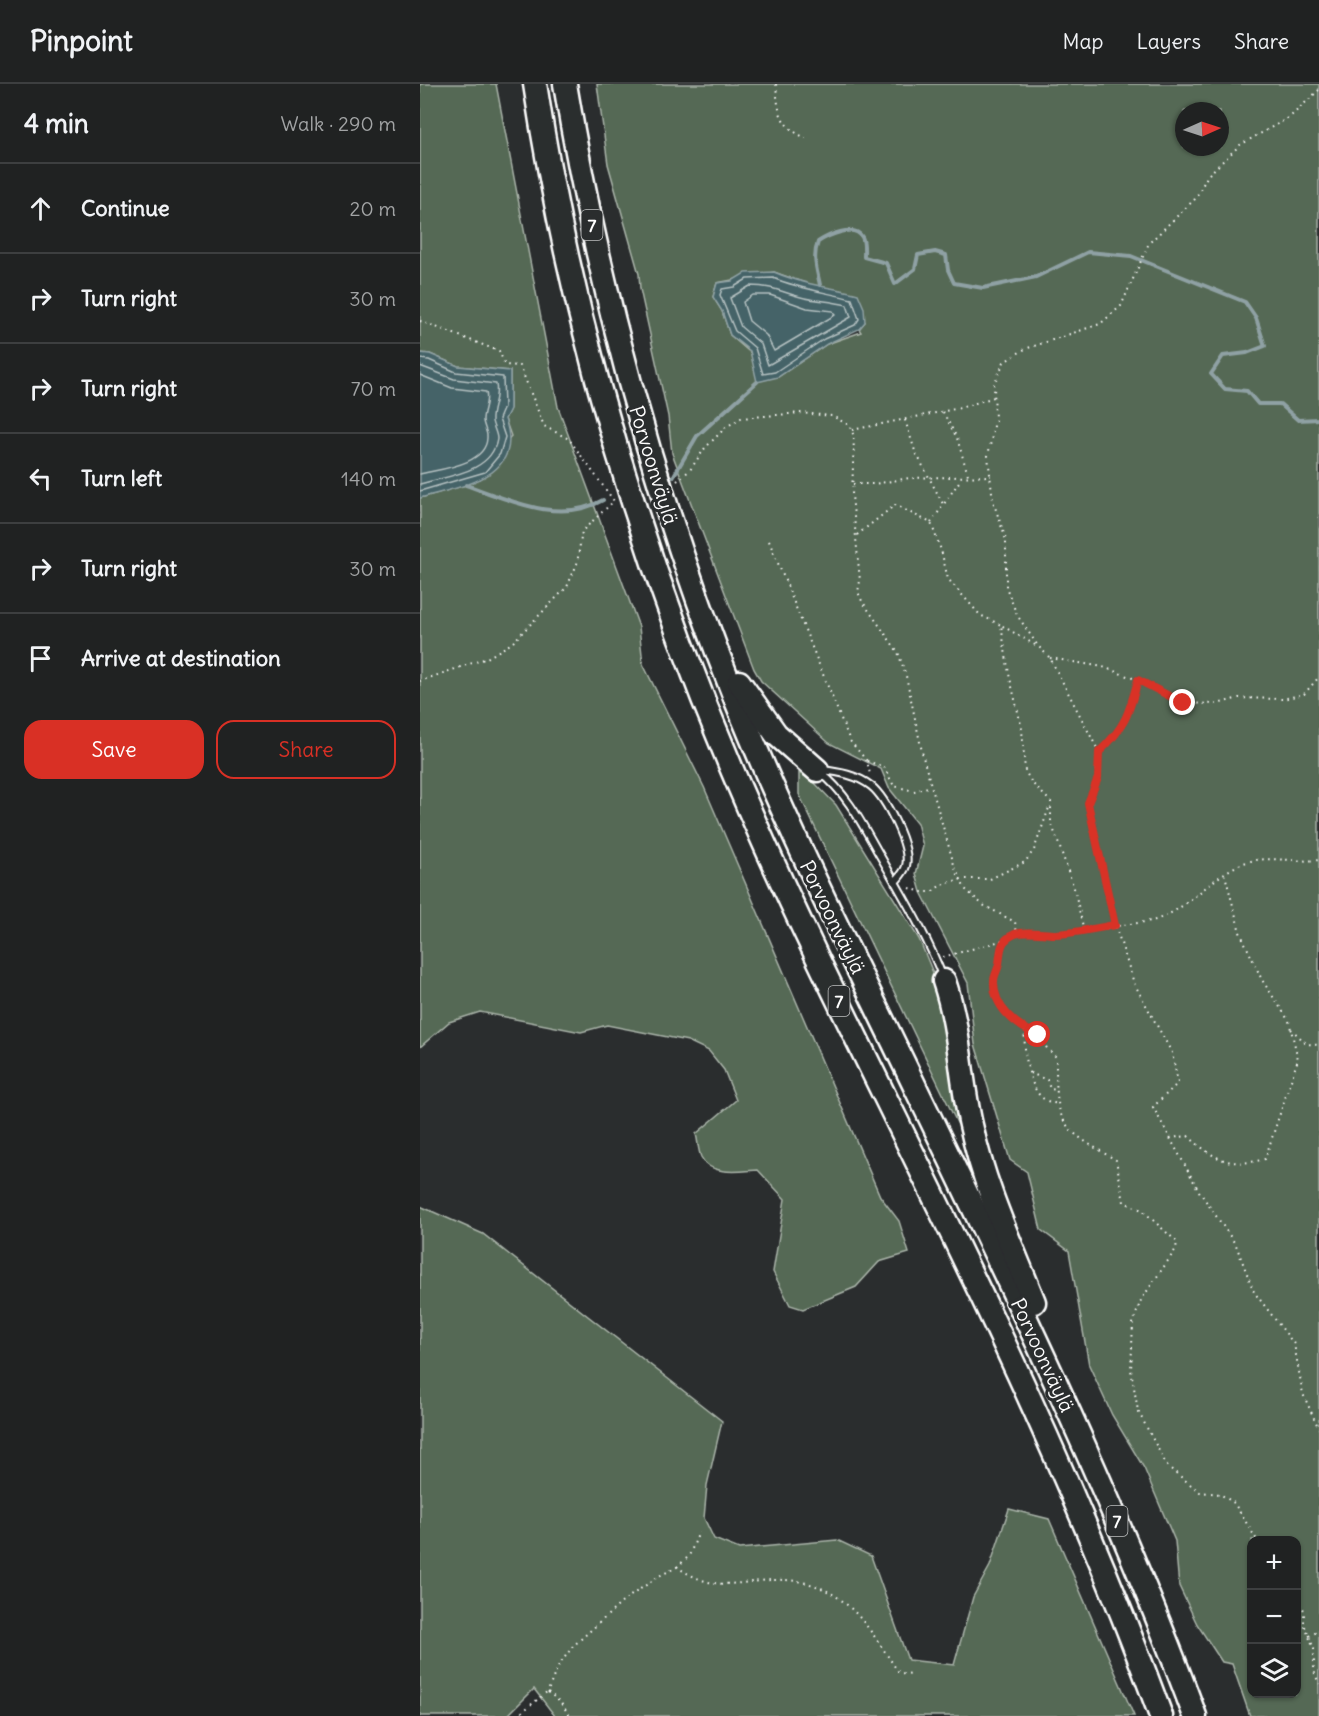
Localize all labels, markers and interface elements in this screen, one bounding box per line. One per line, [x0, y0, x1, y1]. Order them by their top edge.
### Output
text: Pinpoint [30, 23, 133, 59]
text: Map [1063, 28, 1103, 55]
text: Layers [1136, 28, 1201, 55]
text: Share [1234, 28, 1289, 55]
north arrow [1175, 102, 1229, 156]
text: 4 min [24, 107, 89, 140]
text: Walk · 290 m [281, 111, 396, 136]
icon: ahead [24, 192, 57, 225]
text: Continue [81, 194, 170, 222]
text: 20 m [350, 196, 396, 221]
road number: 7 [582, 210, 602, 240]
icon: right [24, 282, 57, 315]
text: Turn right [81, 284, 177, 312]
text: 30 m [349, 286, 396, 311]
icon: right [24, 372, 57, 405]
text: Turn right [81, 374, 177, 402]
text: 70 m [351, 376, 396, 401]
street label: Porvoonväylä [624, 403, 684, 527]
icon: left [24, 462, 57, 495]
text: Turn left [81, 464, 162, 492]
text: 140 m [341, 466, 396, 491]
icon: right [24, 552, 57, 585]
text: Turn right [81, 554, 177, 582]
text: 30 m [349, 556, 396, 581]
icon: arrive [24, 642, 57, 675]
text: Arrive at destination [81, 644, 281, 672]
route end [1169, 689, 1195, 715]
button: Save [24, 720, 204, 779]
button: Share [216, 720, 396, 779]
street label: Porvoonväylä [795, 856, 871, 978]
road number: 7 [828, 986, 850, 1016]
route start [1024, 1021, 1050, 1047]
street label: Porvoonväylä [1006, 1294, 1080, 1416]
road number: 7 [1106, 1506, 1128, 1536]
map controls [1247, 1536, 1301, 1698]
button: + [1247, 1536, 1301, 1590]
button: − [1247, 1590, 1301, 1644]
button: layers [1247, 1644, 1301, 1698]

